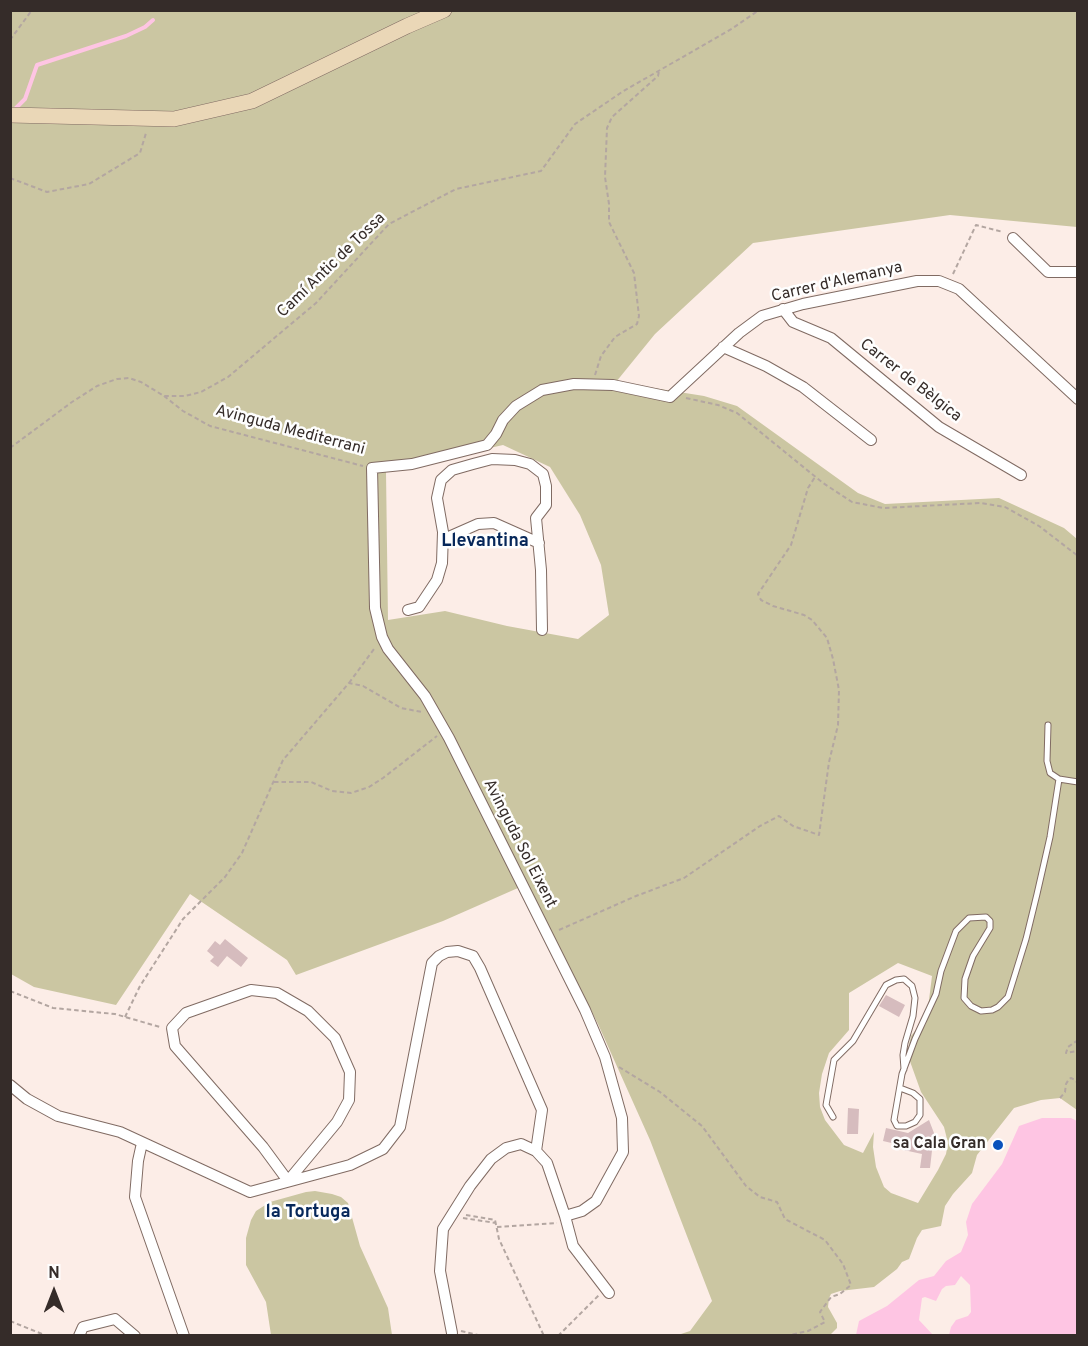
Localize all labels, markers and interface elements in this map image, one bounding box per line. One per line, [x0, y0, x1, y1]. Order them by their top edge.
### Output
street label: Camí Antic de Tossa [274, 209, 390, 323]
street label: Carrer d'Alemanya [770, 259, 904, 307]
street label: Carrer de Bèlgica [855, 335, 965, 427]
street label: Avinguda Mediterrani [213, 402, 367, 460]
district label: Llevantina [441, 531, 529, 553]
street label: Avinguda Sol Eixent [478, 776, 560, 912]
place label: sa Cala Gran [893, 1135, 986, 1155]
marker: sa Cala Gran [991, 1138, 1005, 1152]
district label: la Tortuga [266, 1202, 350, 1224]
north arrow [24, 1262, 84, 1322]
text: N [48, 1264, 60, 1284]

